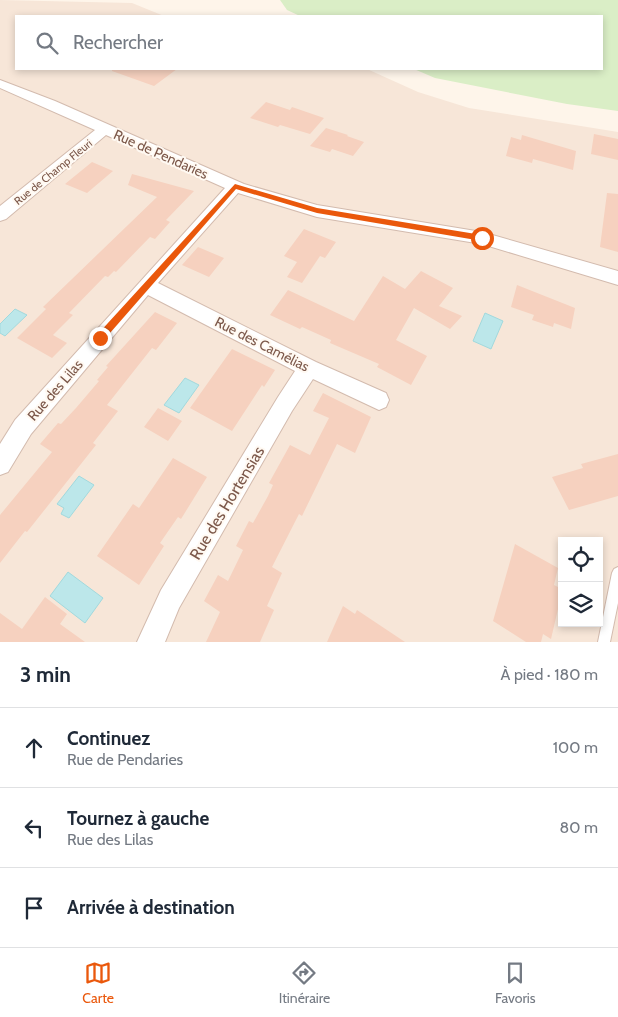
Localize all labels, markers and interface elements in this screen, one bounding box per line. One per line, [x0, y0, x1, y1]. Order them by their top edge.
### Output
search box [15, 15, 603, 70]
icon: search [33, 29, 61, 57]
text: Rechercher [73, 31, 163, 54]
street label: Rue de Pendaries [111, 125, 211, 183]
street label: Rue de Champ Fleuri [11, 136, 95, 208]
route start [471, 227, 494, 250]
street label: Rue des Camélias [212, 313, 312, 376]
route end [89, 327, 112, 350]
street label: Rue des Lilas [23, 355, 87, 424]
street label: Rue des Hortensias [186, 443, 268, 563]
map controls [558, 537, 603, 627]
button: locate [558, 537, 603, 582]
button: layers [558, 582, 603, 627]
text: 3 min [20, 662, 71, 687]
text: À pied · 180 m [500, 665, 598, 684]
text: Continuez [67, 727, 150, 750]
icon: ahead [20, 734, 48, 762]
text: 100 m [553, 738, 598, 757]
text: Rue de Pendaries [67, 750, 183, 769]
text: Tournez à gauche [67, 807, 209, 830]
icon: left [20, 814, 48, 842]
text: 80 m [560, 818, 598, 837]
text: Rue des Lilas [67, 830, 153, 849]
icon: arrive [20, 894, 48, 922]
text: Arrivée à destination [67, 896, 235, 919]
tab: Carte [82, 959, 114, 1007]
tab: Itinéraire [279, 959, 330, 1007]
tab: Favoris [495, 959, 536, 1007]

